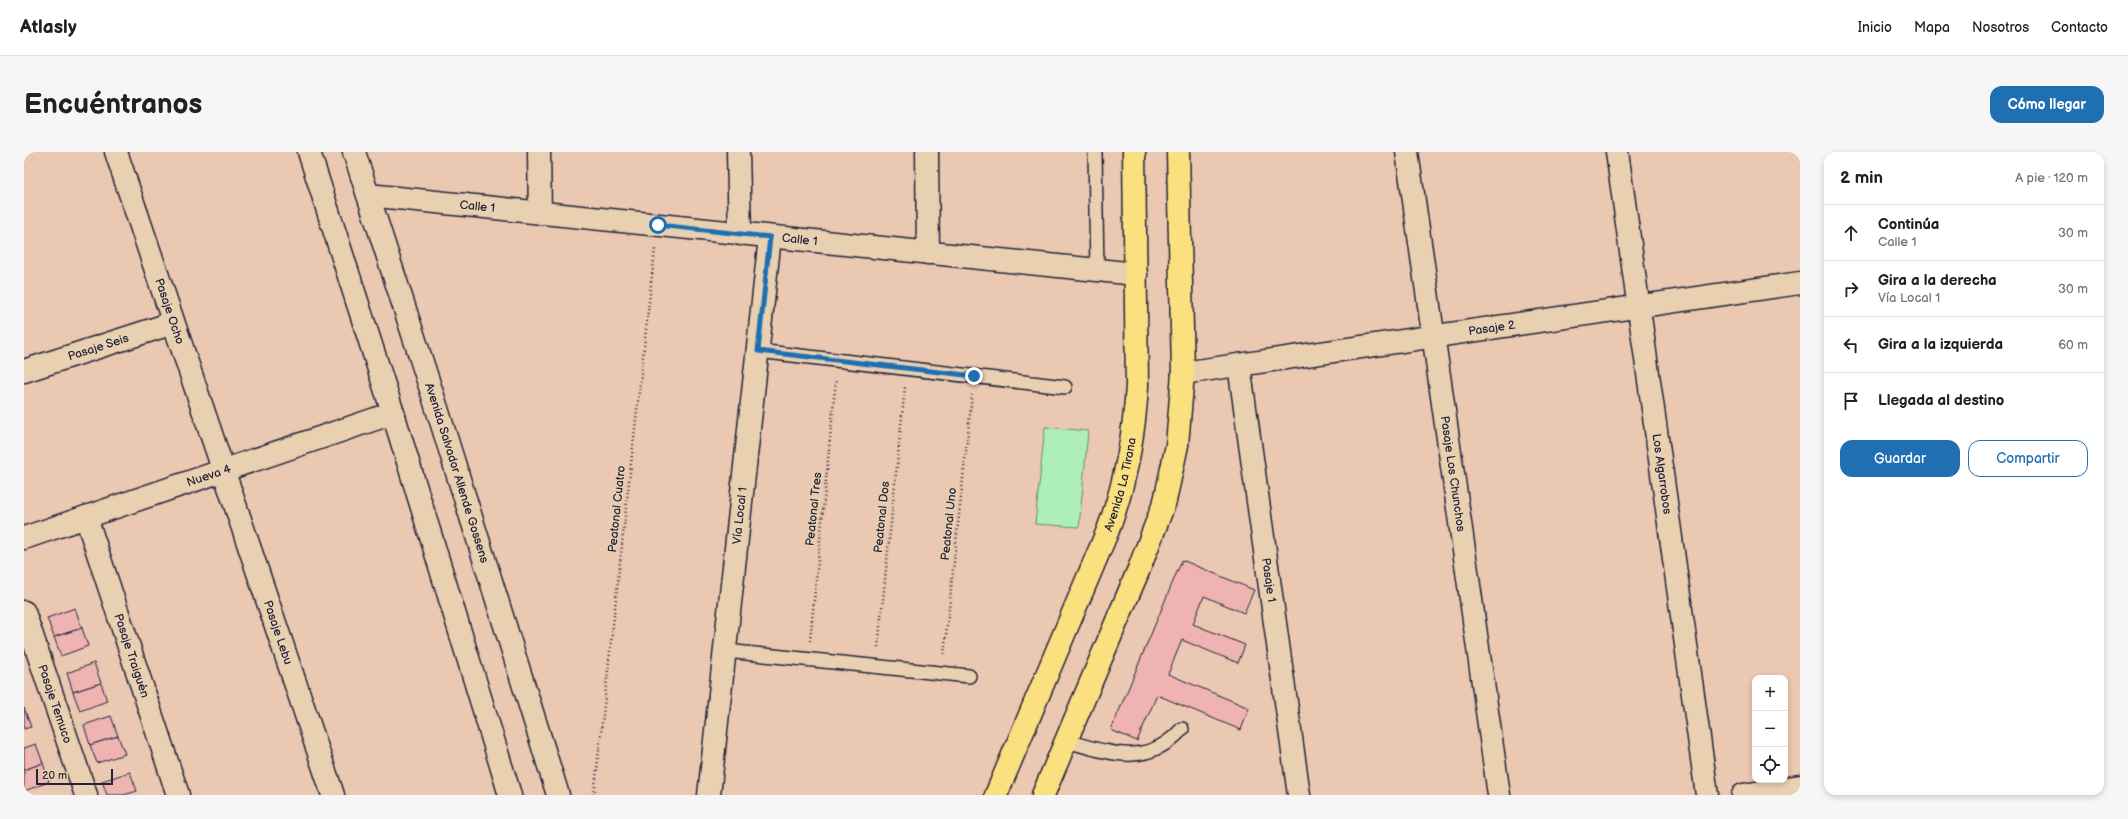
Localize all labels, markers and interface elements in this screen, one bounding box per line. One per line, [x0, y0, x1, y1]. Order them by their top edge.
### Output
text: Atlasly [20, 16, 77, 39]
text: Inicio [1858, 19, 1892, 36]
text: Mapa [1914, 19, 1950, 36]
text: Nosotros [1972, 19, 2029, 36]
text: Contacto [2051, 19, 2108, 36]
button: Cómo llegar [1990, 86, 2104, 123]
text: Encuéntranos [24, 88, 202, 121]
text: 2 min [1840, 168, 1883, 188]
text: A pie · 120 m [2015, 170, 2088, 186]
street label: Calle 1 [459, 197, 496, 216]
text: Continúa [1878, 215, 1939, 234]
route start [649, 216, 667, 234]
icon: ahead [1840, 222, 1862, 244]
text: 30 m [2058, 225, 2088, 241]
street label: Calle 1 [781, 230, 818, 249]
text: Calle 1 [1878, 234, 1917, 250]
text: Gira a la derecha [1878, 271, 1997, 290]
street label: Pasaje Ocho [152, 276, 188, 346]
icon: right [1840, 278, 1862, 300]
text: 30 m [2058, 281, 2088, 297]
text: Vía Local 1 [1878, 290, 1940, 306]
street label: Pasaje 2 [1467, 317, 1516, 339]
street label: Pasaje Seis [66, 330, 130, 364]
icon: left [1840, 334, 1862, 356]
text: Gira a la izquierda [1878, 335, 2003, 354]
text: 60 m [2058, 337, 2088, 353]
route end [965, 367, 983, 385]
street label: Avenida Salvador Allende Gossens [422, 381, 492, 565]
icon: arrive [1840, 390, 1862, 412]
text: Llegada al destino [1878, 391, 2004, 410]
street label: Pasaje Los Chunchos [1437, 415, 1469, 533]
street label: Los Algarrobos [1649, 433, 1675, 515]
street label: Avenida La Tirana [1101, 436, 1139, 534]
button: Guardar [1840, 440, 1960, 477]
button: Compartir [1968, 440, 2088, 477]
street label: Nueva 4 [185, 461, 233, 490]
street label: Peatonal Cuatro [605, 465, 629, 553]
street label: Peatonal Tres [803, 471, 825, 547]
street label: Peatonal Dos [871, 480, 893, 554]
street label: Vía Local 1 [729, 486, 750, 545]
street label: Peatonal Uno [938, 487, 960, 561]
street label: Pasaje 1 [1258, 557, 1279, 603]
street label: Pasaje Lebu [260, 598, 296, 666]
street label: Pasaje Traiguén [111, 612, 153, 700]
street label: Pasaje Temuco [35, 662, 75, 745]
map controls [1752, 675, 1788, 783]
button: + [1752, 675, 1788, 711]
button: − [1752, 711, 1788, 747]
button: locate [1752, 747, 1788, 783]
scale bar [36, 767, 113, 786]
text: 20 m [42, 769, 67, 782]

